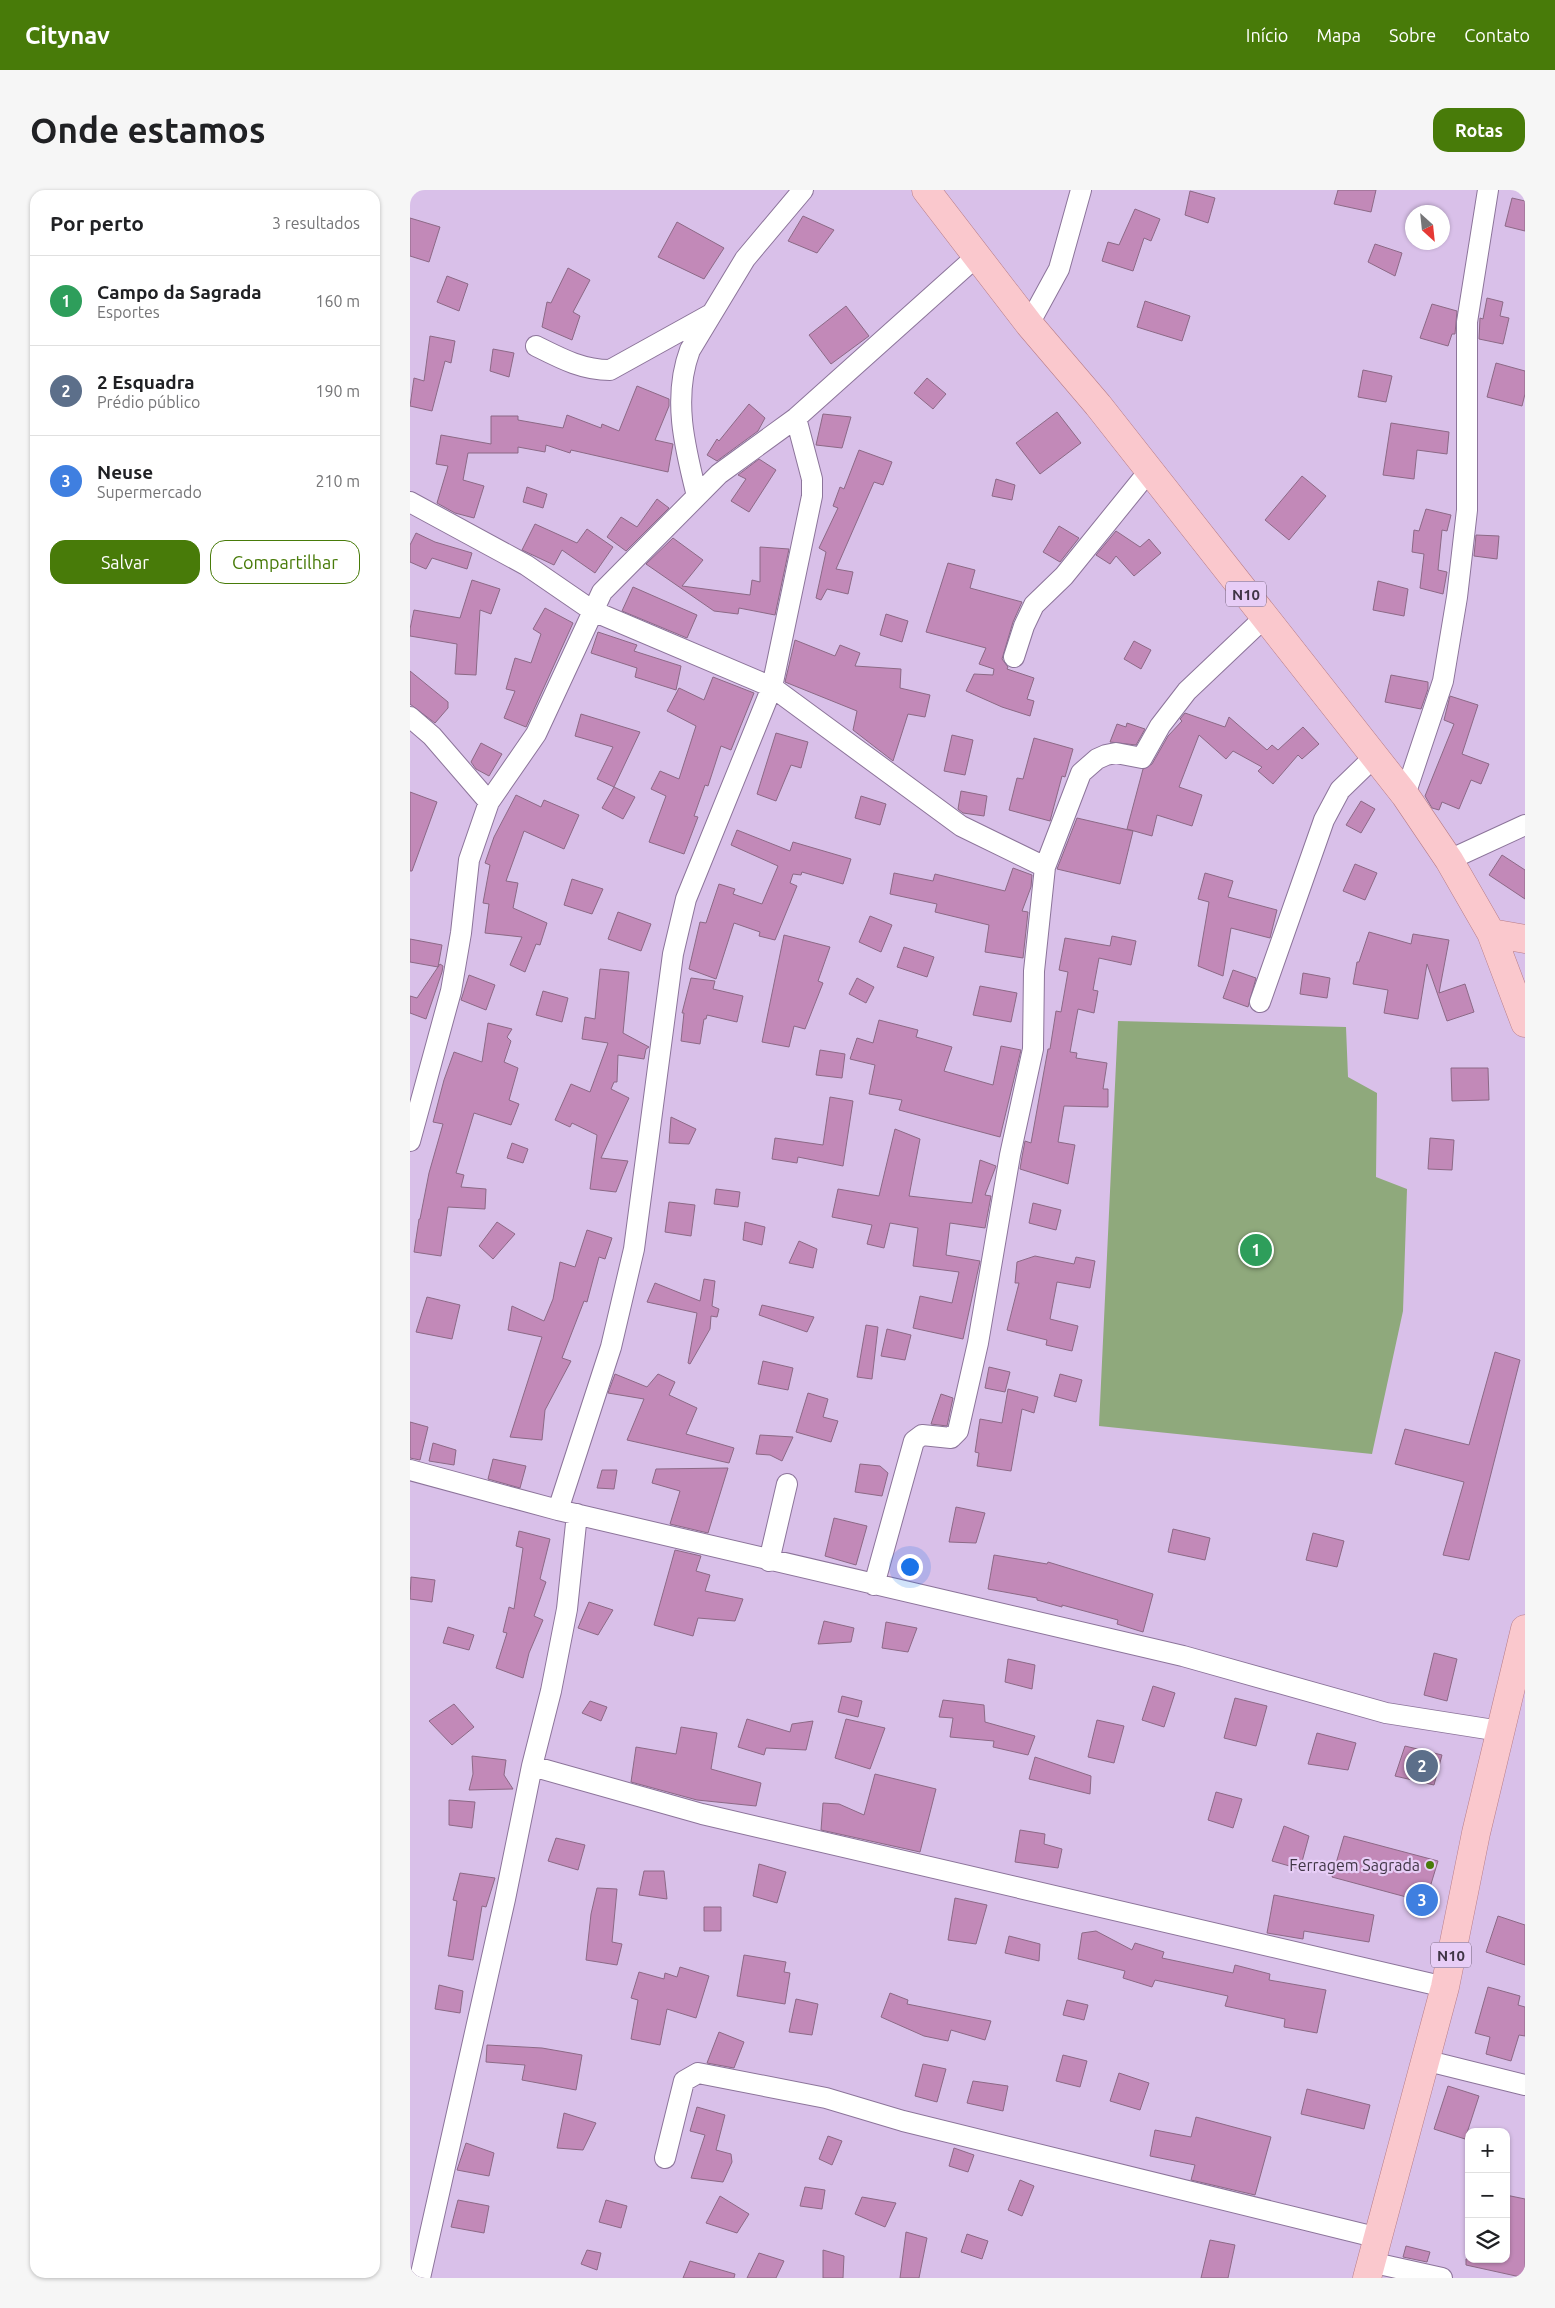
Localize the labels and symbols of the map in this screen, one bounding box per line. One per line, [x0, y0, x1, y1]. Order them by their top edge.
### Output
north arrow [1405, 205, 1450, 250]
road number: N10 [1226, 582, 1266, 606]
pin: 1 [1240, 1231, 1272, 1269]
your location [897, 1554, 923, 1580]
pin: 2 [1406, 1747, 1438, 1785]
place label: Ferragem Sagrada [1289, 1856, 1420, 1874]
marker: Ferragem Sagrada [1424, 1859, 1436, 1871]
pin: 3 [1406, 1881, 1438, 1919]
road number: N10 [1431, 1942, 1471, 1968]

